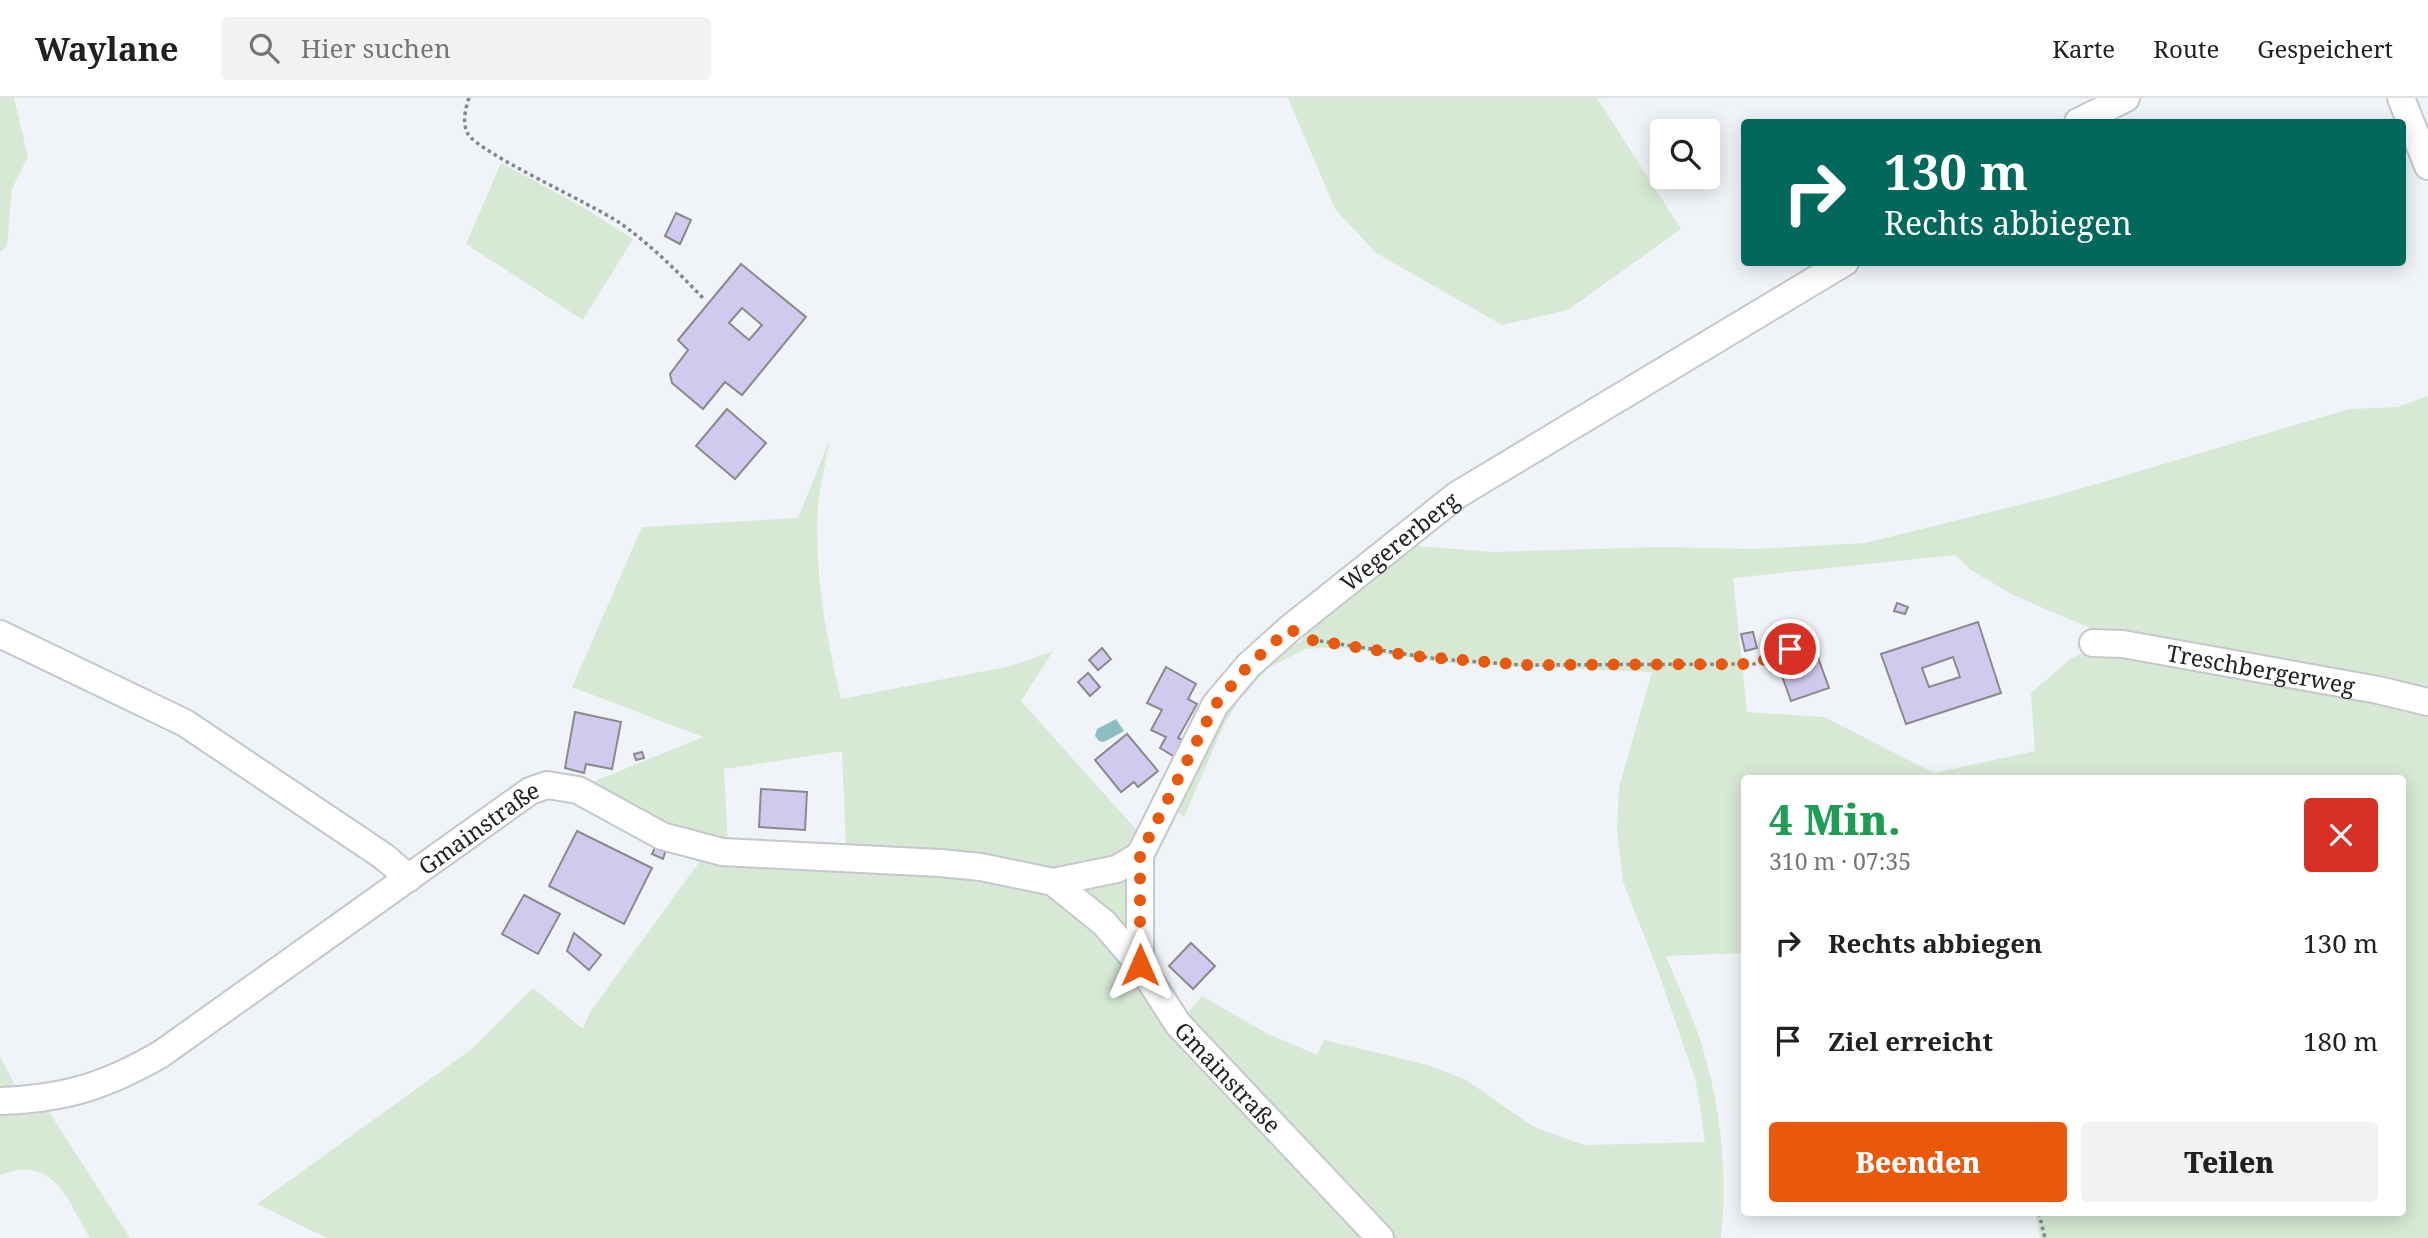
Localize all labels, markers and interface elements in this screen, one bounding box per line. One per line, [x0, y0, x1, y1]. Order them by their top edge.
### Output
search box [221, 17, 711, 80]
text: Waylane [35, 26, 179, 71]
icon: search [245, 29, 283, 67]
text: Hier suchen [301, 30, 451, 66]
text: Karte [2052, 32, 2115, 65]
text: Route [2153, 32, 2219, 65]
text: Gespeichert [2257, 32, 2393, 65]
map controls [1650, 119, 1720, 189]
button: search [1650, 119, 1720, 189]
text: 130 m [1884, 138, 2028, 204]
icon: right [1769, 147, 1860, 238]
text: Rechts abbiegen [1884, 201, 2132, 244]
street label: Wegererberg [1333, 483, 1466, 598]
pin [1760, 619, 1820, 679]
icon: arrive [1771, 630, 1809, 668]
street label: Treschbergerweg [2164, 636, 2358, 702]
street label: Gmainstraße [412, 773, 543, 882]
text: 4 Min. [1769, 790, 1901, 847]
button: close [2304, 798, 2378, 872]
text: 310 m · 07:35 [1769, 845, 1911, 877]
icon: right [1769, 924, 1807, 962]
text: Rechts abbiegen [1828, 925, 2042, 961]
text: 130 m [2303, 925, 2378, 961]
position arrow [1103, 928, 1177, 1002]
street label: Gmainstraße [1168, 1014, 1289, 1140]
icon: arrive [1769, 1022, 1807, 1060]
text: Ziel erreicht [1828, 1023, 1993, 1059]
text: 180 m [2303, 1023, 2378, 1059]
button: Beenden [1769, 1122, 2067, 1202]
button: Teilen [2081, 1122, 2378, 1202]

